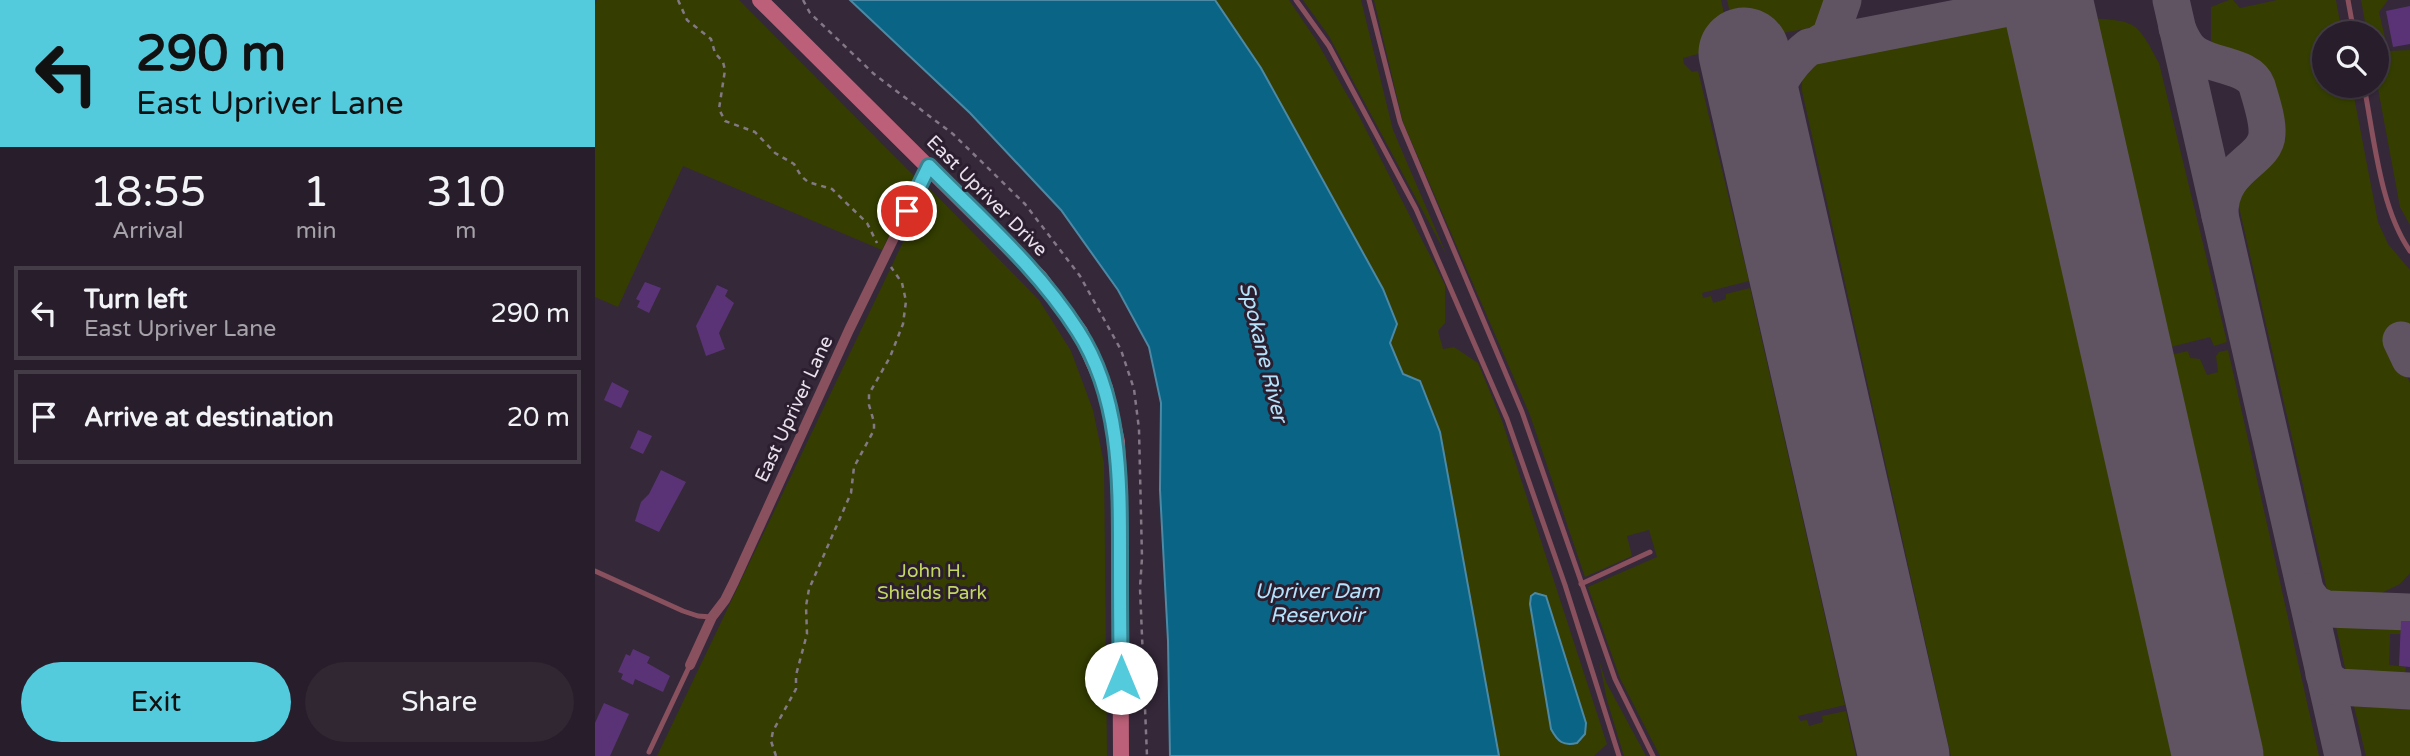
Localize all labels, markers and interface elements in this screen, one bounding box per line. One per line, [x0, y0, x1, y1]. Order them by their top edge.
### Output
map controls [2312, 21, 2389, 98]
button: search [2312, 21, 2389, 98]
text: 290 m [136, 25, 286, 84]
icon: left [21, 28, 112, 119]
text: East Upriver Lane [136, 85, 404, 123]
street label: East Upriver Drive [922, 131, 1052, 261]
text: 18:55 [90, 167, 206, 218]
text: 1 [303, 167, 329, 218]
text: 310 [426, 167, 505, 218]
pin [877, 181, 937, 241]
icon: arrive [888, 192, 926, 230]
text: Arrival [112, 217, 183, 245]
text: min [296, 217, 337, 245]
text: m [455, 217, 476, 245]
water label: Spokane River [1234, 280, 1293, 427]
text: Turn left [84, 284, 187, 315]
icon: left [25, 294, 63, 332]
text: 290 m [490, 298, 570, 329]
text: East Upriver Lane [84, 315, 276, 343]
street label: East Upriver Lane [750, 332, 838, 486]
icon: arrive [25, 398, 63, 436]
text: Arrive at destination [84, 402, 334, 433]
text: 20 m [507, 402, 570, 433]
park label: John H. Shields Park [877, 560, 987, 604]
water label: Upriver Dam Reservoir [1254, 579, 1380, 628]
position arrow [1084, 641, 1158, 715]
button: Exit [21, 662, 291, 742]
button: Share [305, 662, 574, 742]

